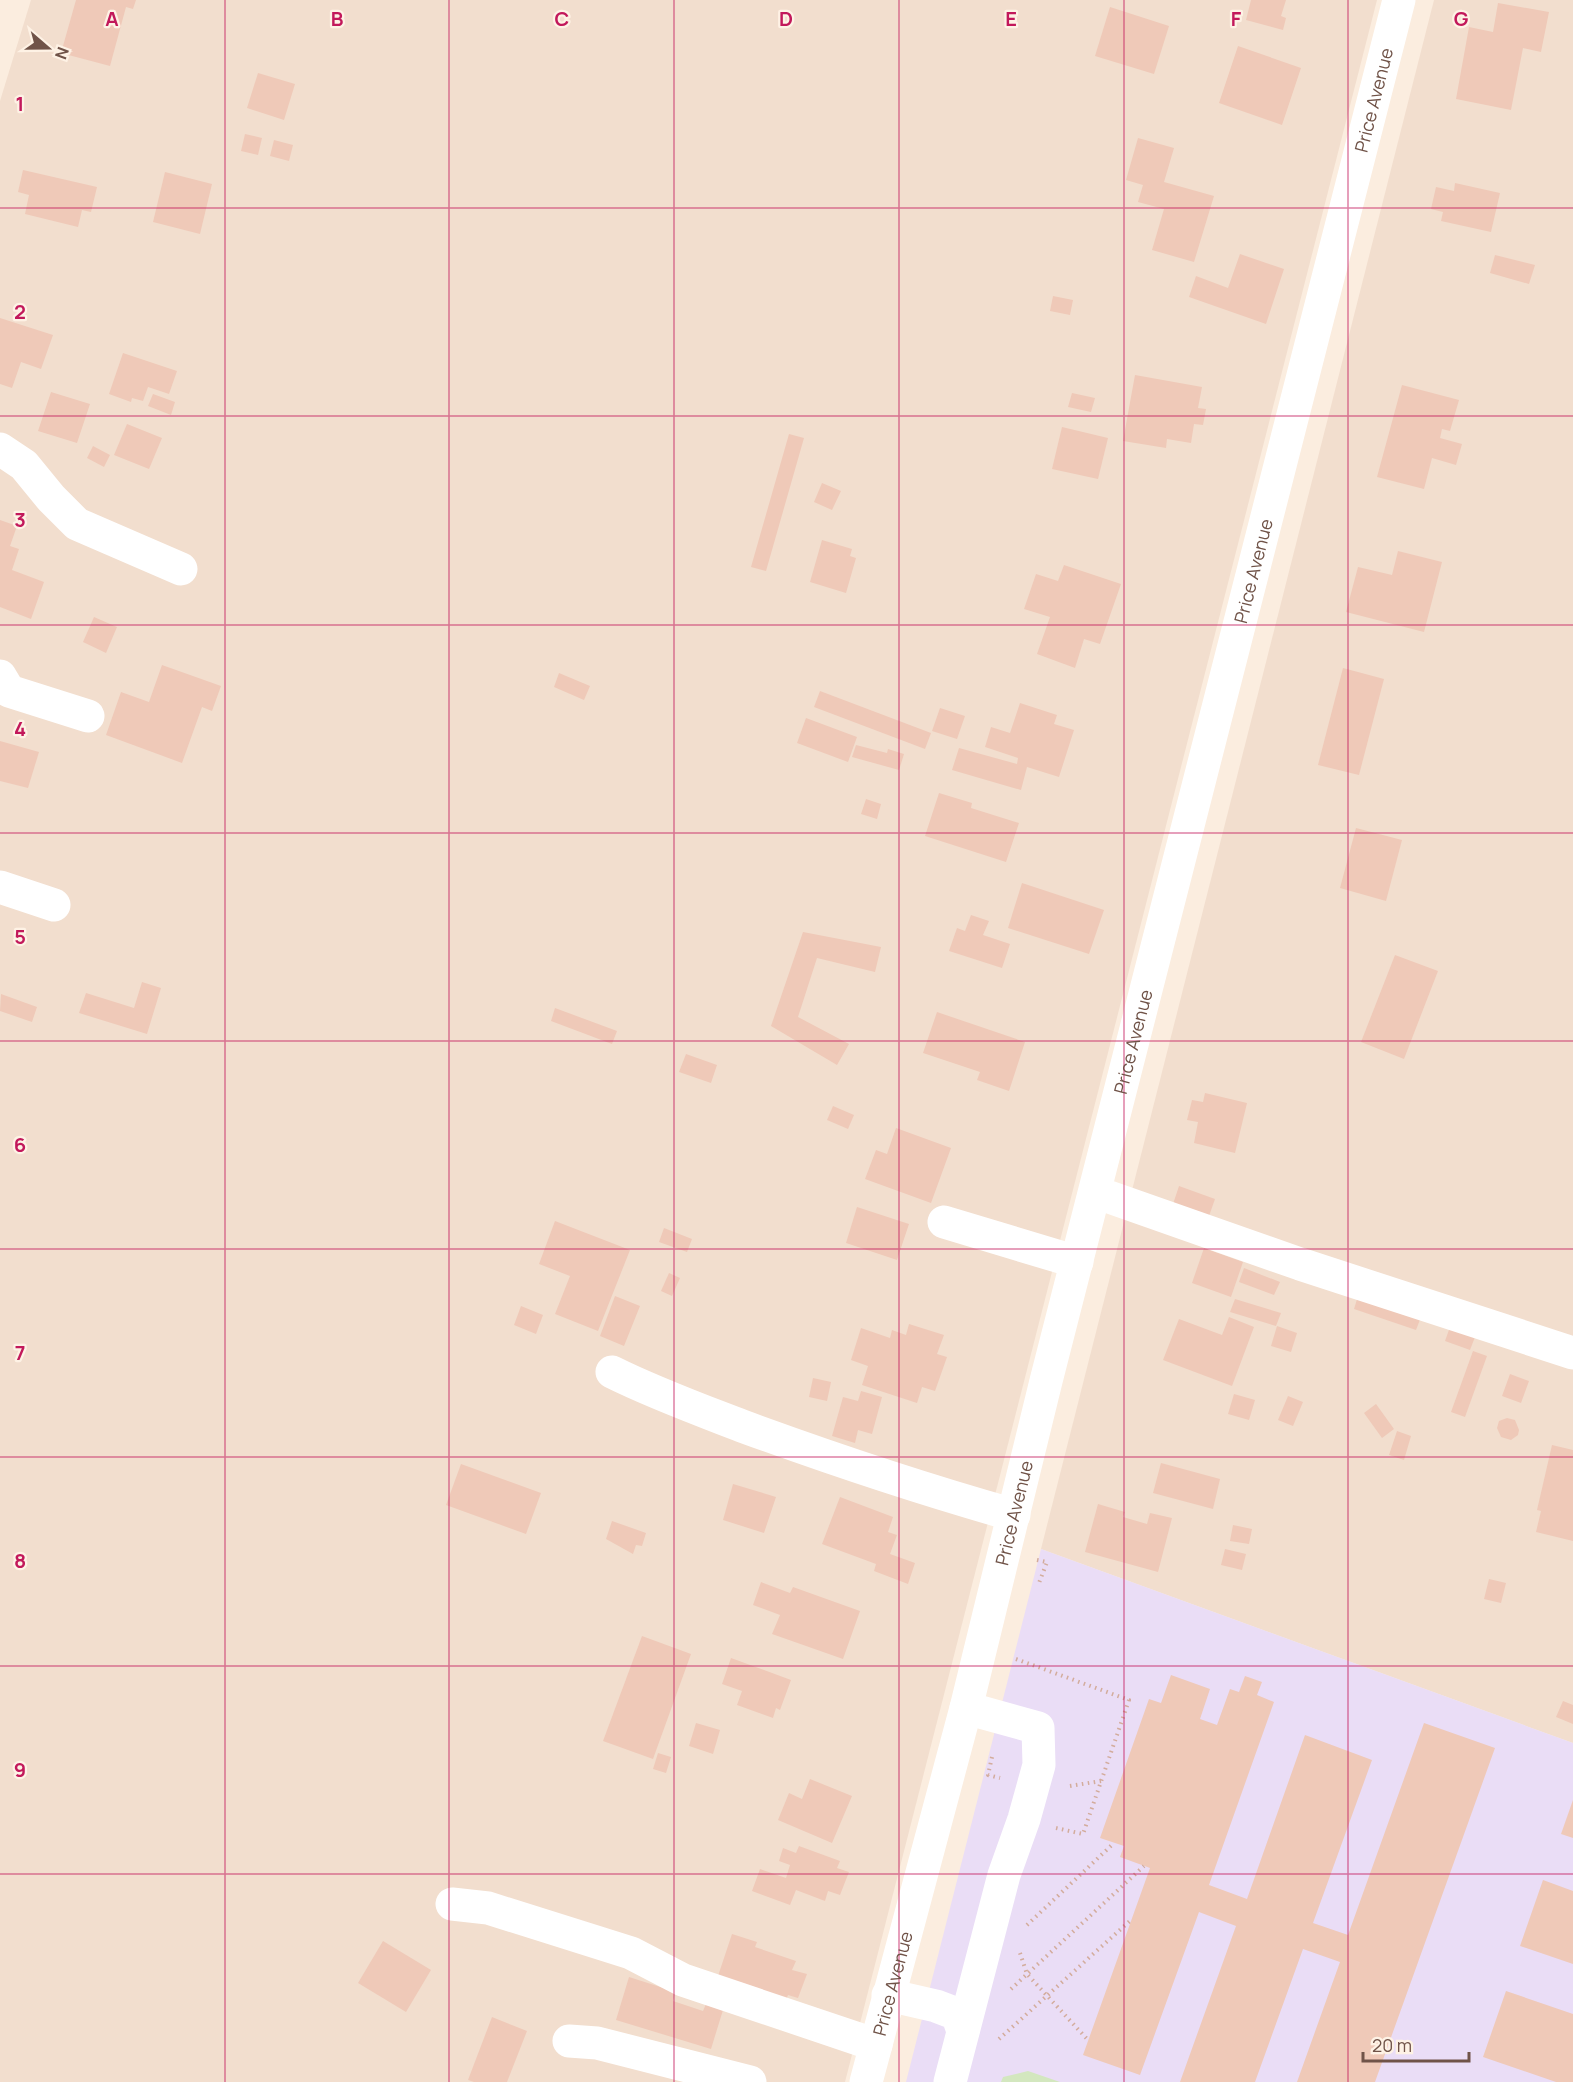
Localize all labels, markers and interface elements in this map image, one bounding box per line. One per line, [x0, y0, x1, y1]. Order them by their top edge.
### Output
text: A [105, 5, 119, 32]
text: B [331, 5, 344, 32]
text: C [555, 5, 569, 32]
text: D [779, 5, 793, 32]
text: E [1005, 5, 1017, 32]
text: F [1231, 5, 1242, 32]
text: G [1454, 5, 1469, 32]
north arrow [18, 18, 78, 78]
text: N [50, 44, 74, 62]
street label: Price Avenue [1349, 45, 1398, 155]
text: 1 [16, 90, 24, 117]
text: 2 [14, 298, 26, 325]
text: 3 [14, 506, 26, 533]
street label: Price Avenue [1228, 516, 1278, 626]
text: 4 [14, 715, 26, 742]
text: 5 [14, 923, 26, 950]
street label: Price Avenue [1108, 987, 1158, 1097]
text: 6 [14, 1131, 26, 1158]
text: 7 [15, 1339, 25, 1366]
street label: Price Avenue [989, 1458, 1038, 1568]
text: 8 [14, 1547, 26, 1574]
text: 9 [14, 1756, 26, 1783]
street label: Price Avenue [867, 1929, 918, 2038]
scale bar [1363, 2025, 1470, 2063]
text: 20 m [1372, 2033, 1412, 2057]

